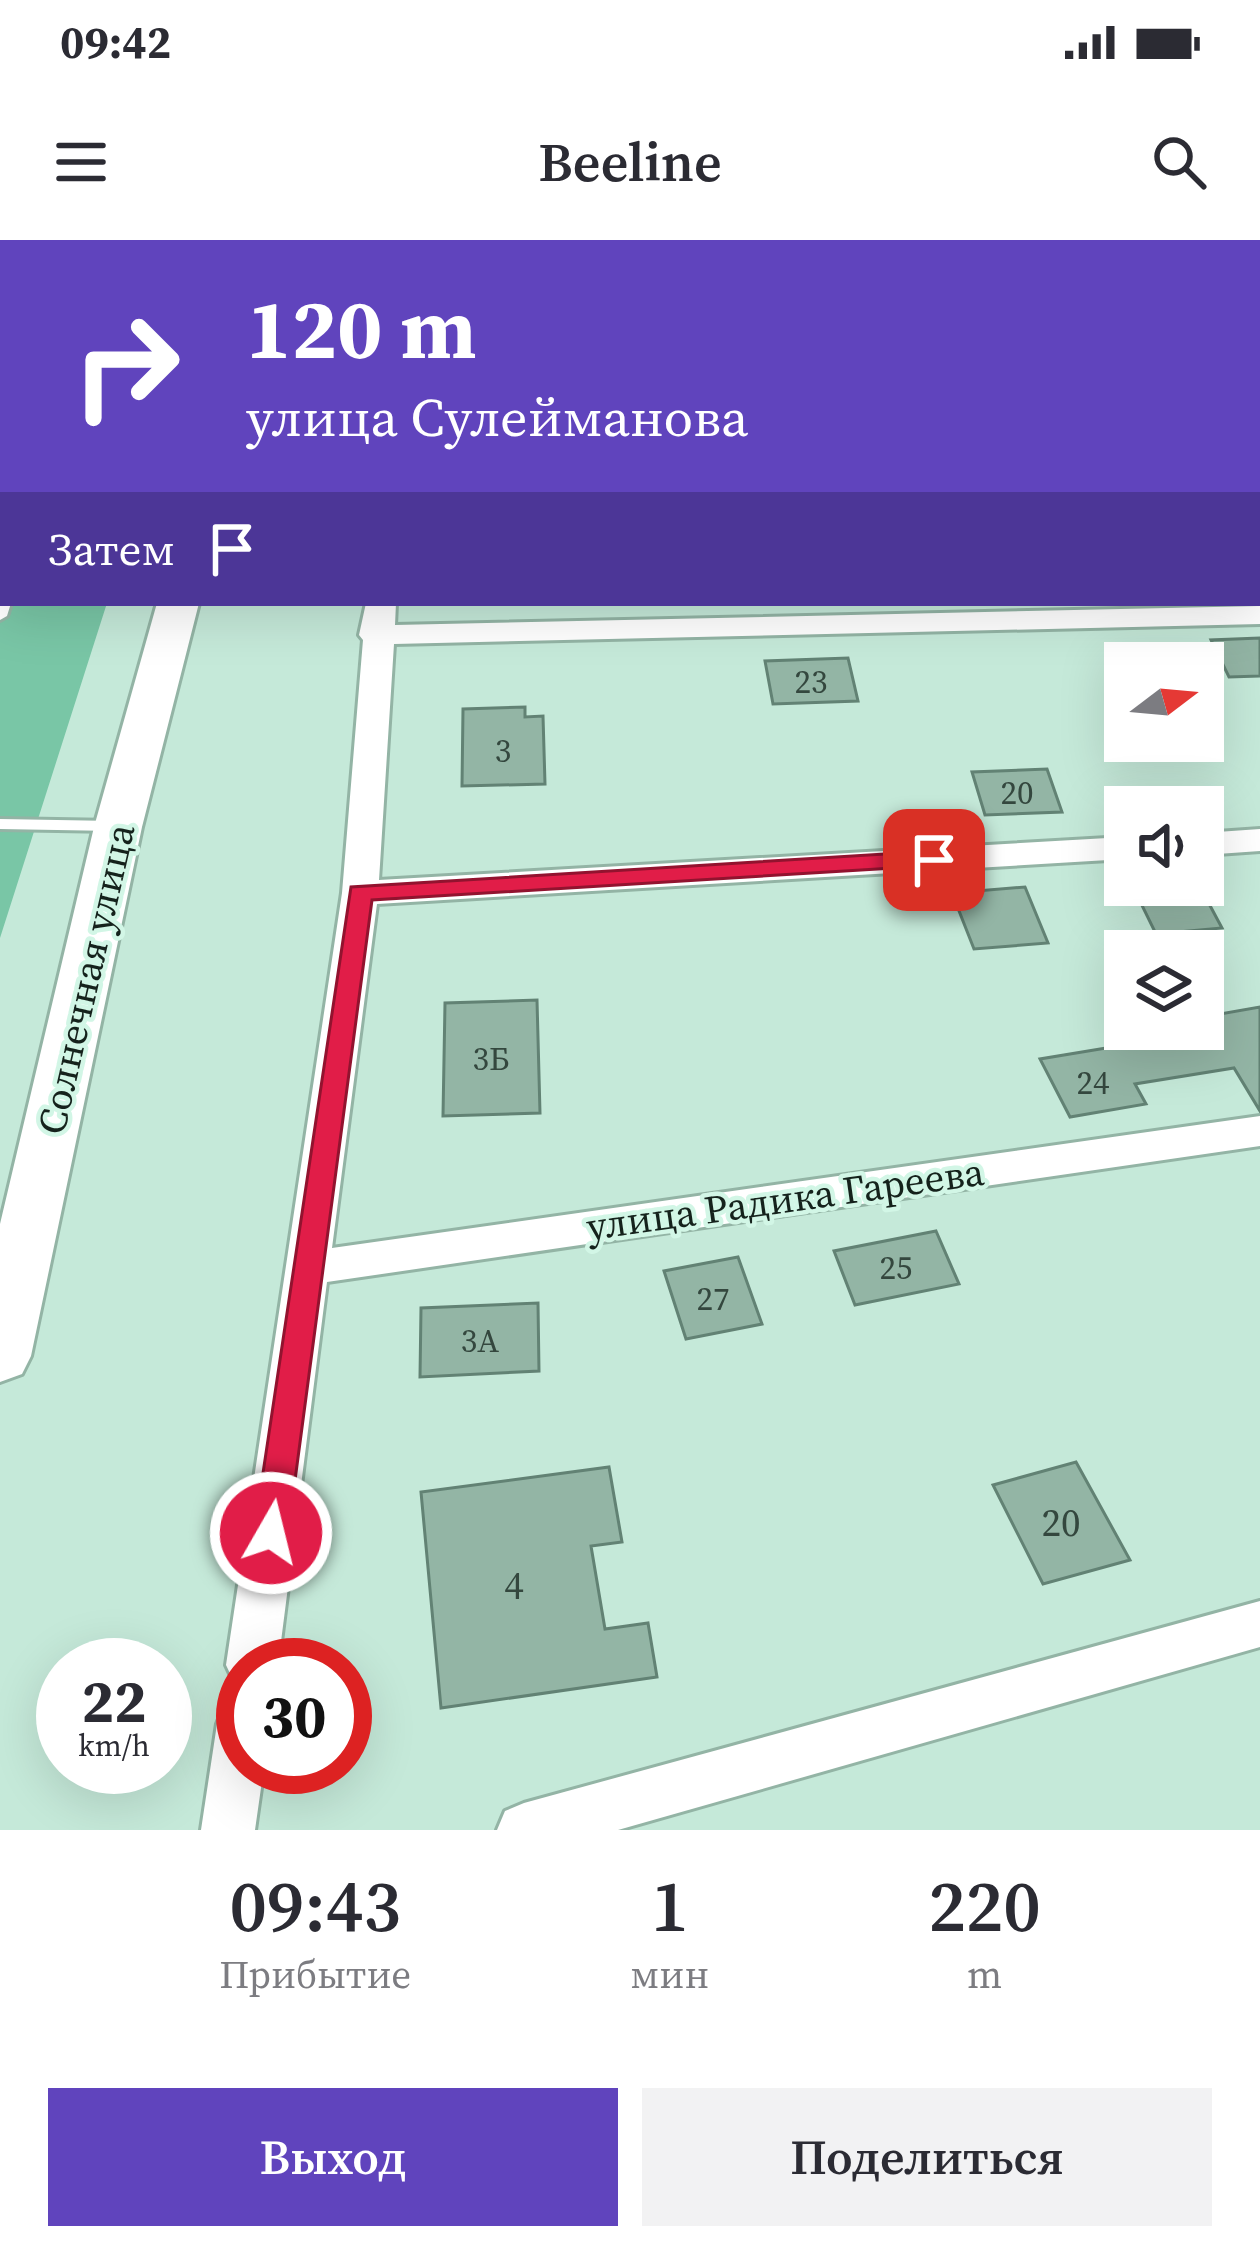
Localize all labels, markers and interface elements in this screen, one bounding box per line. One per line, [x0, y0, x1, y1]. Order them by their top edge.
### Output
text: 09:42 [60, 11, 171, 73]
text: Beeline [538, 125, 722, 199]
icon: menu [48, 129, 114, 195]
icon: search [1146, 129, 1212, 195]
text: 120 m [246, 271, 477, 386]
icon: right [48, 288, 204, 444]
text: улица Сулейманова [246, 380, 748, 454]
icon: arrive [199, 516, 265, 582]
text: Затем [48, 518, 175, 580]
north arrow [1104, 642, 1224, 762]
map controls [1104, 642, 1224, 1050]
house number: 23 [795, 659, 828, 704]
house number: 3 [495, 728, 511, 773]
house number: 20 [1001, 770, 1034, 815]
button: sound [1104, 786, 1224, 906]
pin [883, 809, 985, 911]
street label: Солнечная улица [24, 818, 148, 1140]
icon: arrive [901, 827, 967, 893]
button: layers [1104, 930, 1224, 1050]
house number: 3Б [473, 1036, 509, 1081]
house number: 24 [1077, 1060, 1110, 1105]
street label: улица Радика Гареева [583, 1145, 987, 1253]
house number: 25 [880, 1245, 913, 1290]
house number: 27 [697, 1276, 730, 1321]
house number: 3А [461, 1318, 499, 1363]
position arrow [208, 1470, 334, 1596]
house number: 20 [1041, 1496, 1081, 1549]
house number: 4 [504, 1558, 524, 1611]
speed limit sign: 30 [216, 1638, 372, 1794]
text: 22 [81, 1660, 147, 1742]
text: km/h [78, 1725, 150, 1766]
text: 09:43 [229, 1856, 401, 1955]
text: 1 [651, 1856, 688, 1955]
text: 220 [928, 1856, 1041, 1955]
text: Прибытие [219, 1948, 411, 2001]
text: мин [630, 1948, 709, 2001]
text: m [967, 1948, 1002, 2001]
button: Выход [48, 2088, 618, 2226]
button: Поделиться [642, 2088, 1212, 2226]

